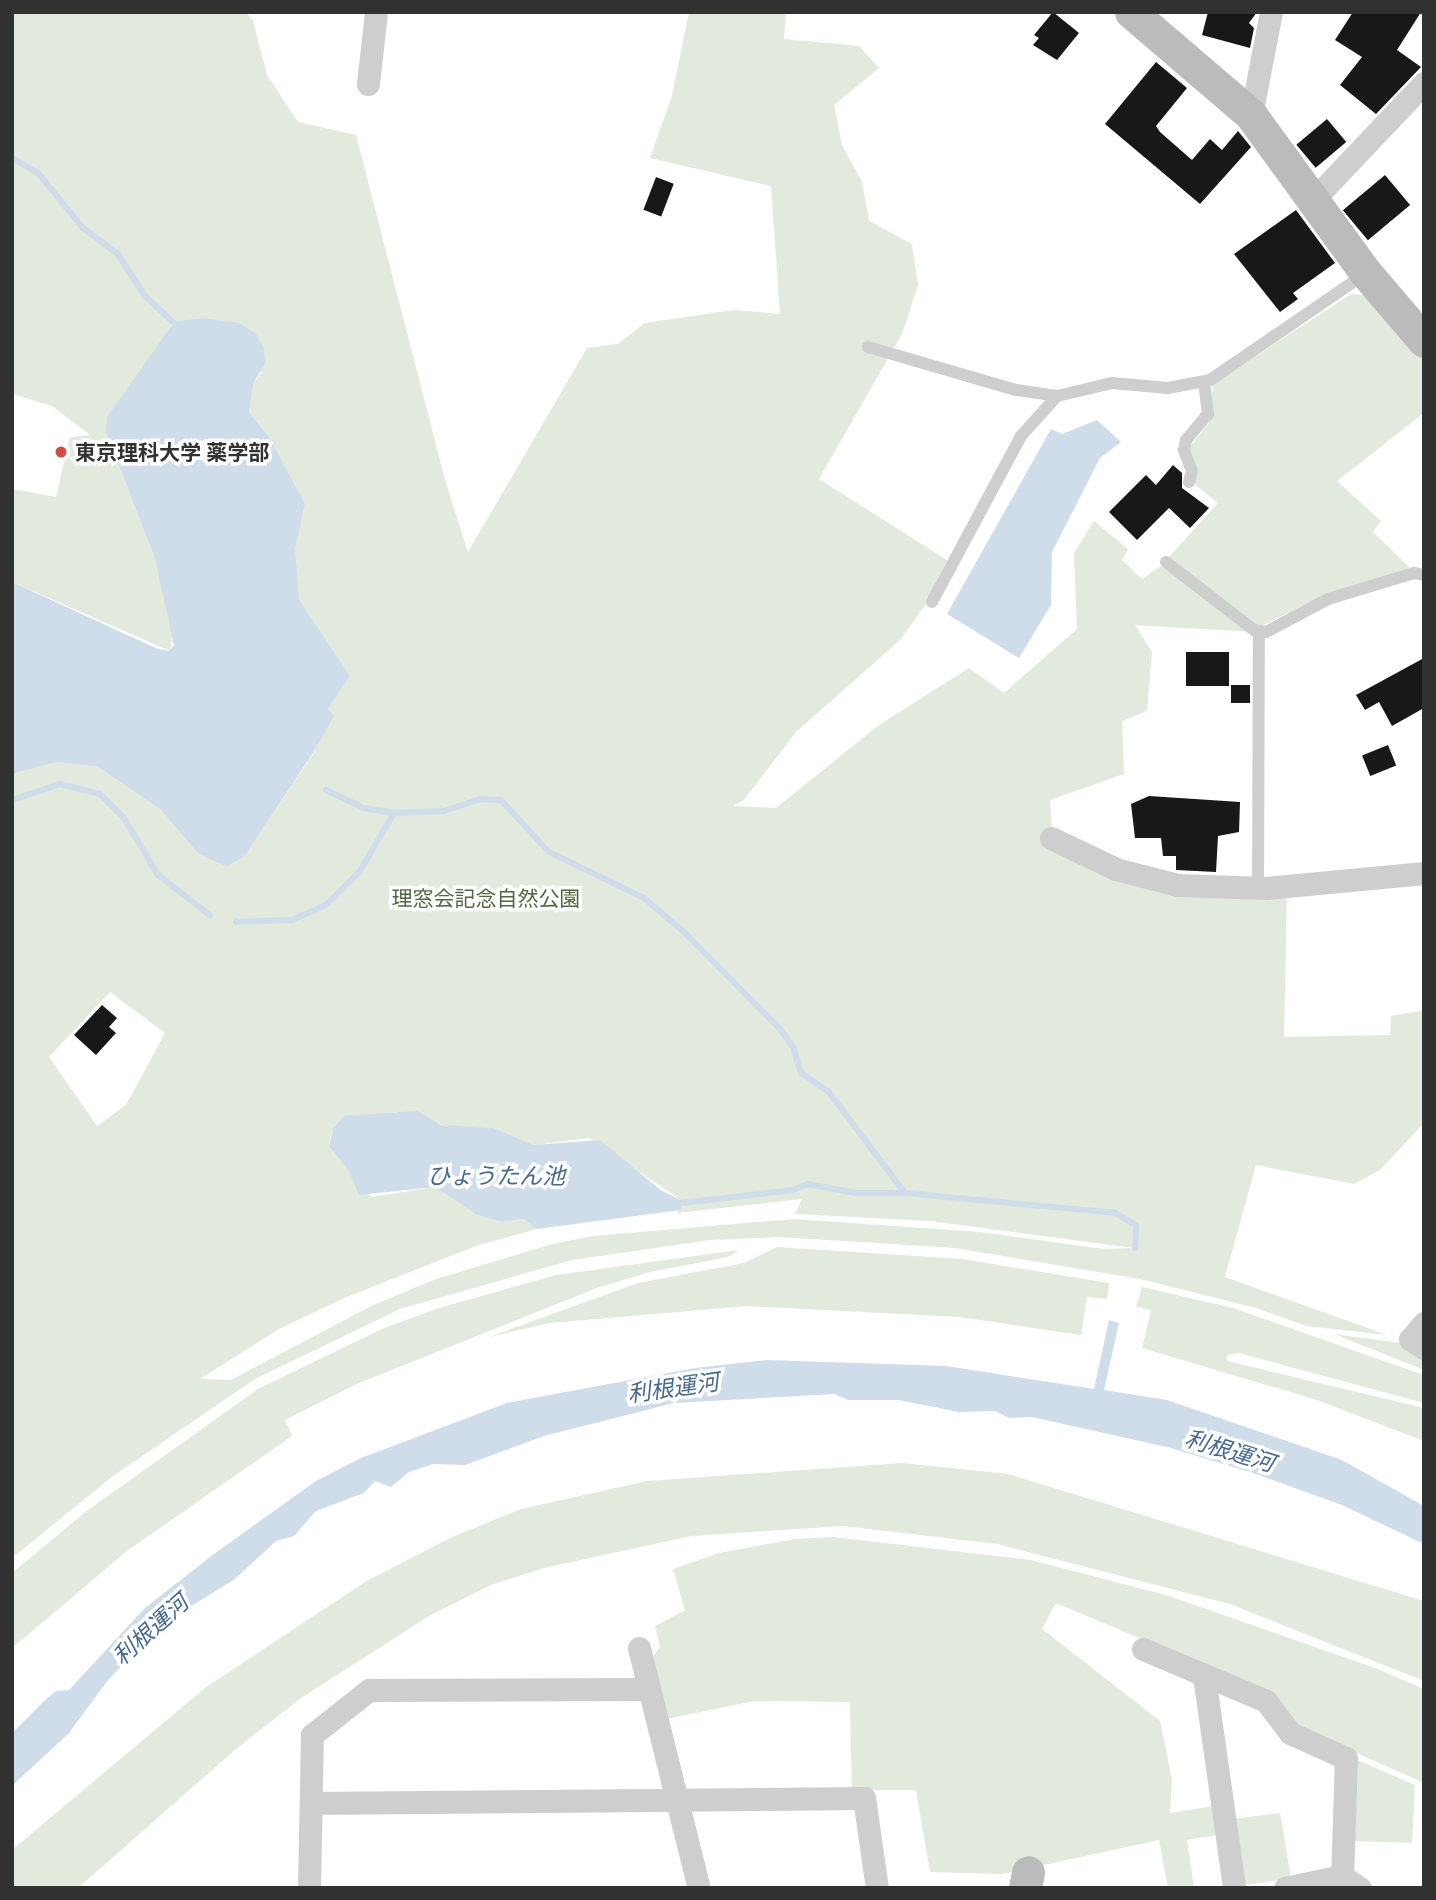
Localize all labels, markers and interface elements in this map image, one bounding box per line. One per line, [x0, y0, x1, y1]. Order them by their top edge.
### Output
place label: 東京理科大学 薬学部 [75, 439, 269, 465]
marker: 東京理科大学 薬学部 [53, 444, 69, 460]
park label: 理窓会記念自然公園 [392, 885, 580, 911]
water label: ひょうたん池 [427, 1161, 565, 1189]
water label: 利根運河 [626, 1367, 720, 1407]
water label: 利根運河 [1182, 1423, 1278, 1477]
water label: 利根運河 [107, 1588, 193, 1670]

